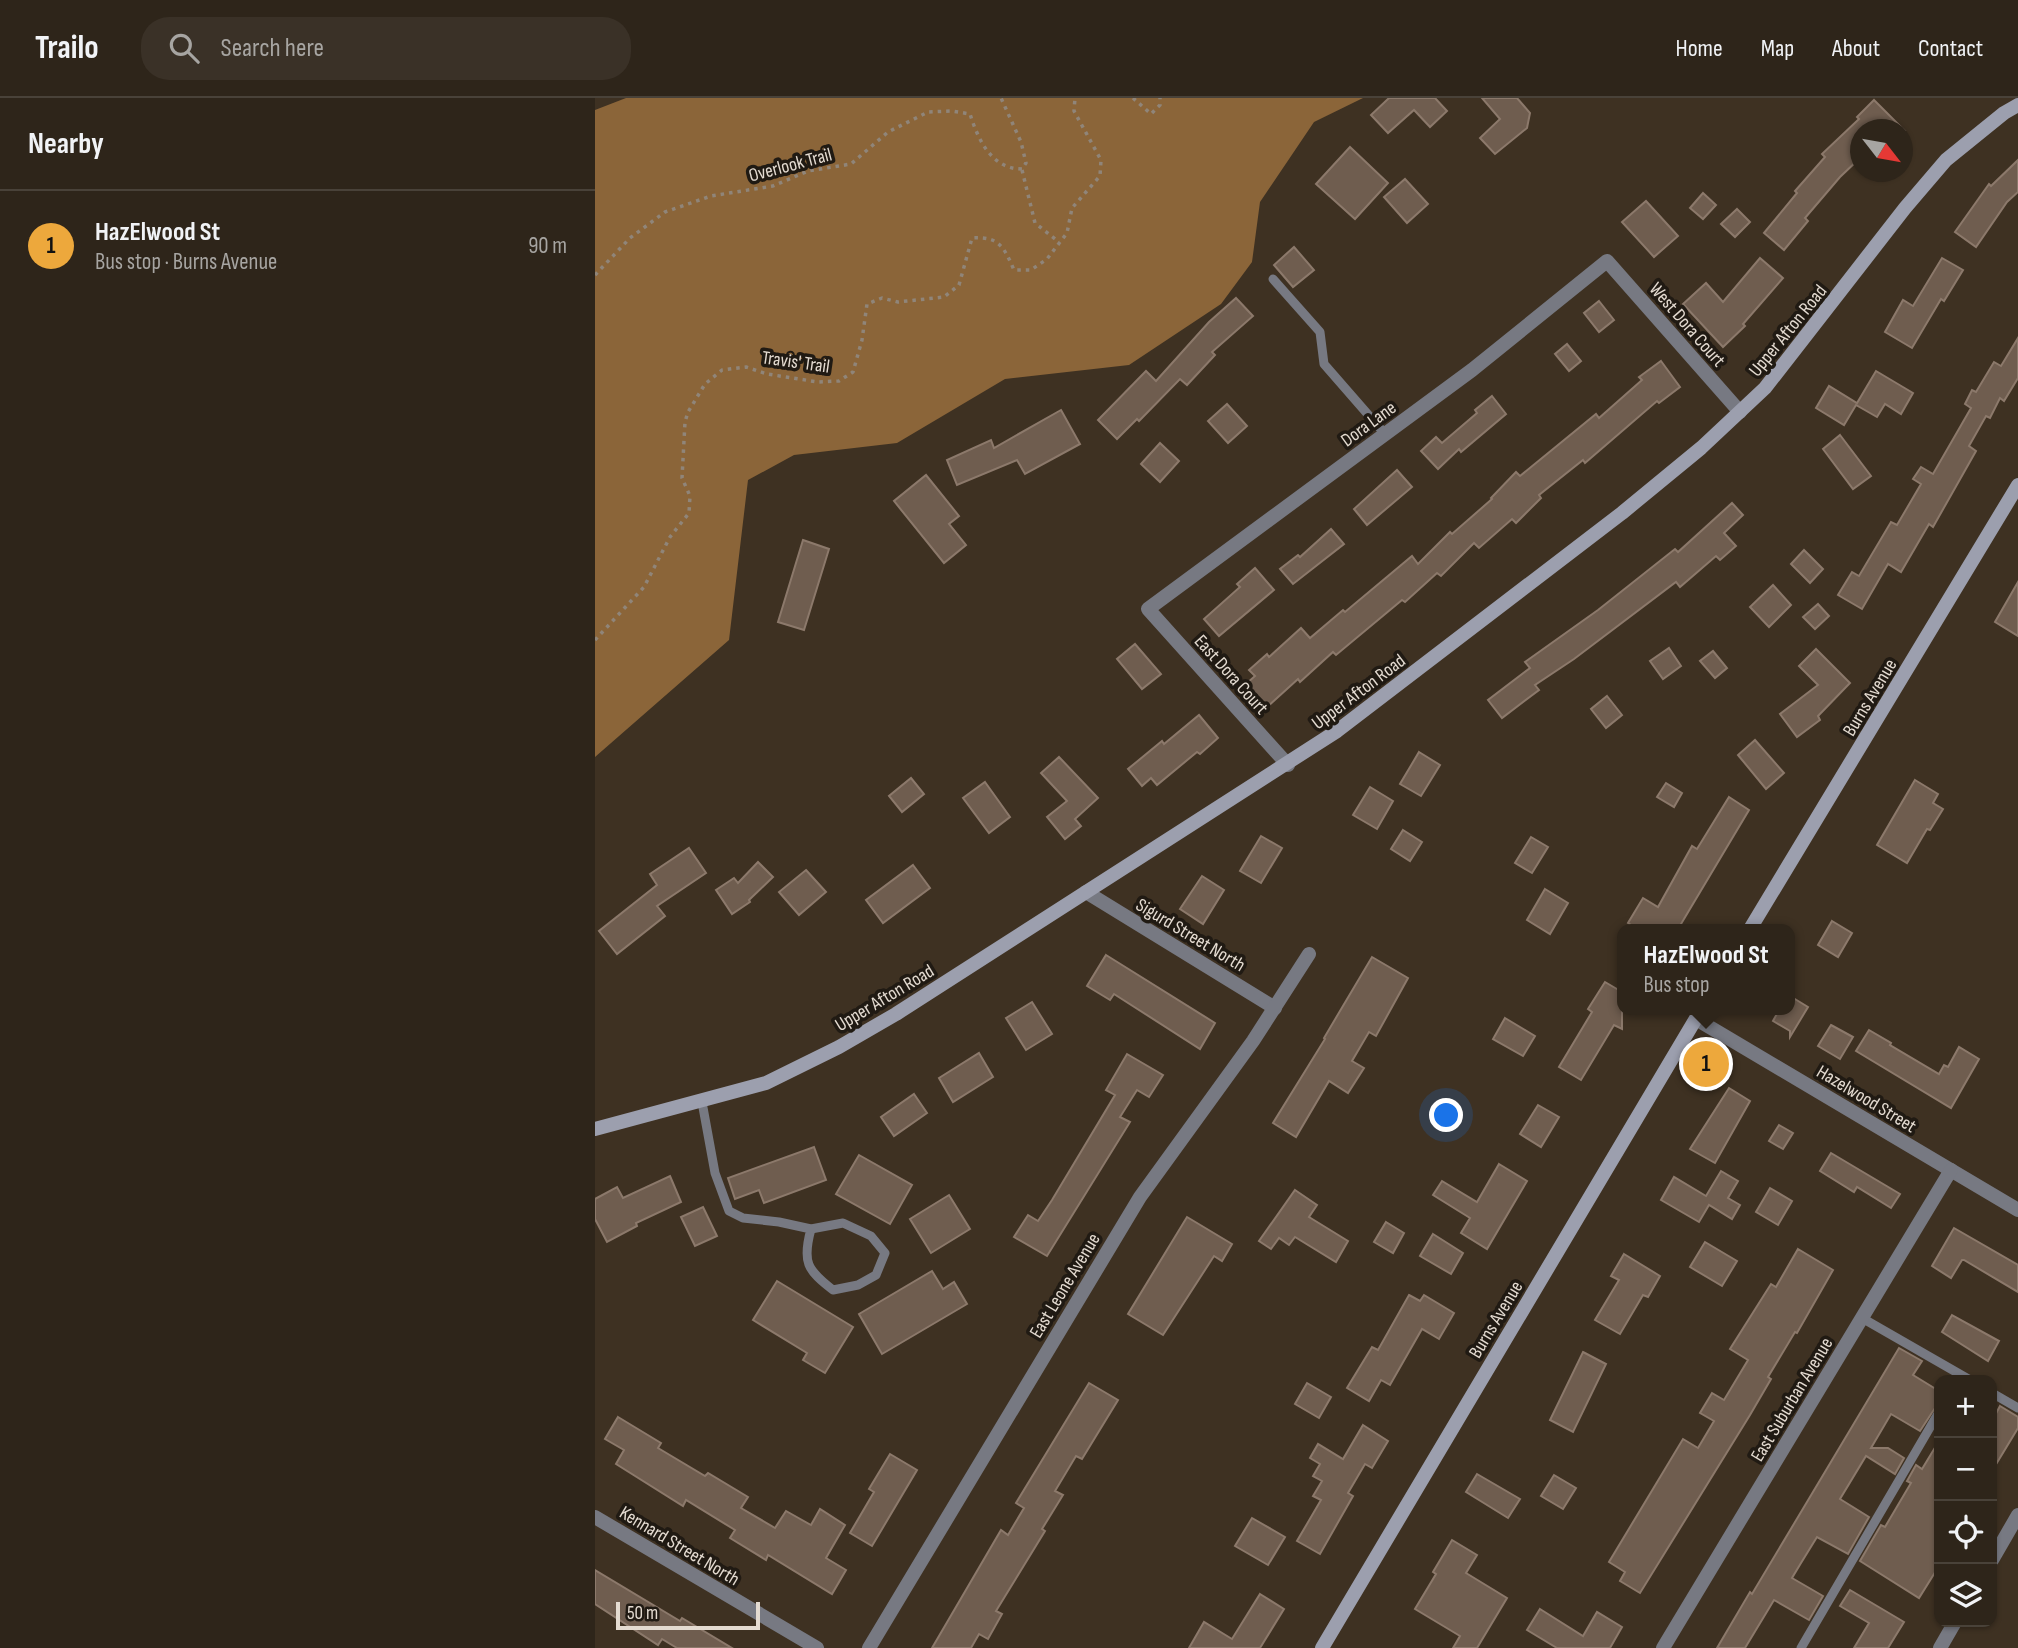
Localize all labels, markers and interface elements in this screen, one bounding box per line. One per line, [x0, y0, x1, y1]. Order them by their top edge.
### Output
search box [141, 17, 631, 80]
text: Trailo [35, 28, 99, 68]
icon: search [165, 29, 203, 67]
text: Search here [221, 33, 324, 64]
text: Home [1675, 34, 1723, 63]
text: Map [1761, 34, 1794, 63]
text: About [1832, 34, 1880, 63]
text: Contact [1918, 34, 1983, 63]
north arrow [1850, 119, 1913, 182]
text: Nearby [28, 126, 104, 162]
street label: Overlook Trail [746, 143, 834, 188]
text: HazElwood St [95, 217, 220, 248]
text: 1 [46, 232, 56, 260]
text: 90 m [528, 232, 567, 260]
text: Bus stop · Burns Avenue [95, 248, 277, 276]
street label: West Dora Court [1644, 278, 1730, 372]
street label: Upper Afton Road [1744, 280, 1832, 381]
street label: Travis' Trail [760, 346, 831, 379]
street label: Dora Lane [1337, 396, 1401, 452]
street label: East Dora Court [1189, 630, 1273, 720]
street label: Upper Afton Road [1308, 650, 1410, 735]
street label: Burns Avenue [1838, 655, 1902, 741]
street label: Sigurd Street North [1131, 894, 1249, 977]
popup [1617, 924, 1795, 1015]
text: HazElwood St [1644, 940, 1768, 971]
street label: Upper Afton Road [831, 960, 938, 1037]
text: Bus stop [1644, 971, 1709, 999]
pin: 1 [1683, 1038, 1729, 1090]
street label: Hazelwood Street [1812, 1061, 1920, 1138]
your location [1429, 1098, 1463, 1132]
street label: East Leone Avenue [1025, 1229, 1106, 1342]
street label: Burns Avenue [1464, 1277, 1528, 1363]
street label: East Suburban Avenue [1746, 1334, 1838, 1466]
map controls [1934, 1375, 1997, 1627]
button: + [1934, 1375, 1997, 1438]
button: − [1934, 1438, 1997, 1501]
street label: Kennard Street North [615, 1501, 743, 1591]
button: locate [1934, 1501, 1997, 1564]
button: layers [1934, 1564, 1997, 1627]
scale bar [616, 1599, 759, 1631]
text: 50 m [627, 1602, 658, 1625]

